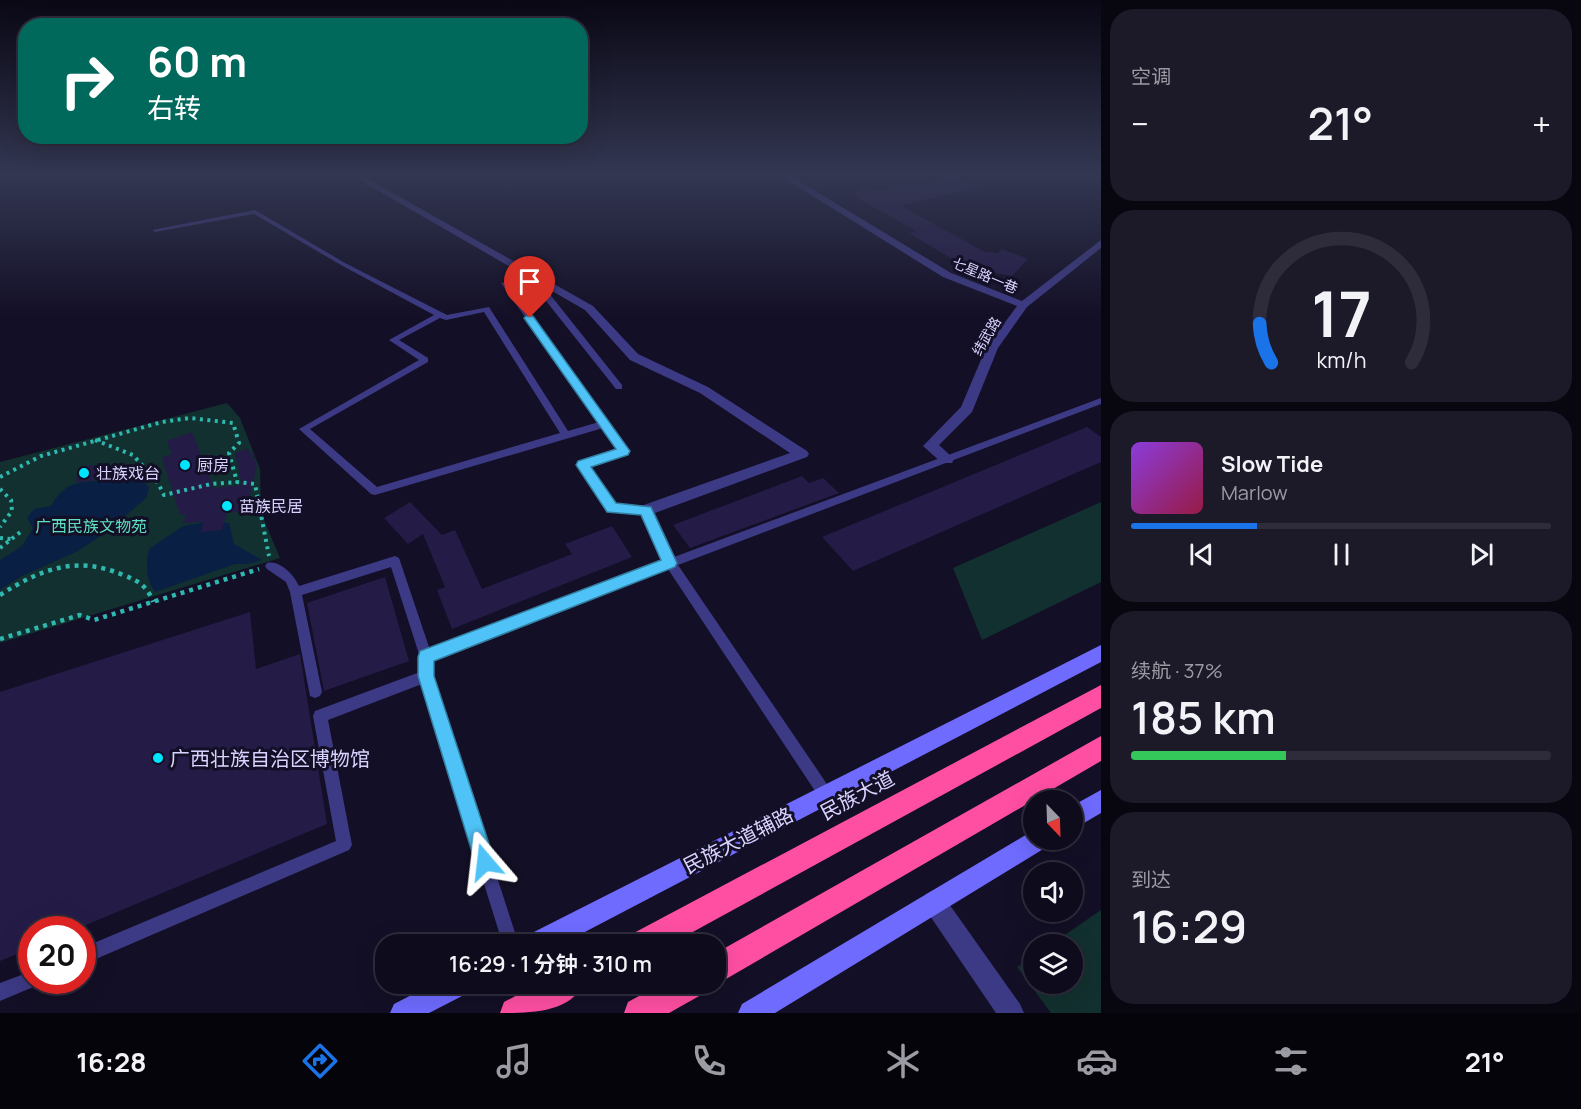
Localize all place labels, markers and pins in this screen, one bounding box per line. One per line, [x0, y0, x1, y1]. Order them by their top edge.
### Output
pin [504, 256, 555, 318]
place label: 厨房 [197, 454, 229, 476]
marker: 厨房 [178, 458, 192, 472]
place label: 壮族戏台 [96, 462, 160, 484]
marker: 壮族戏台 [77, 466, 91, 480]
place label: 苗族民居 [239, 495, 303, 517]
marker: 苗族民居 [220, 499, 234, 513]
place label: 广西壮族自治区博物馆 [170, 745, 370, 772]
marker: 广西壮族自治区博物馆 [151, 751, 165, 765]

